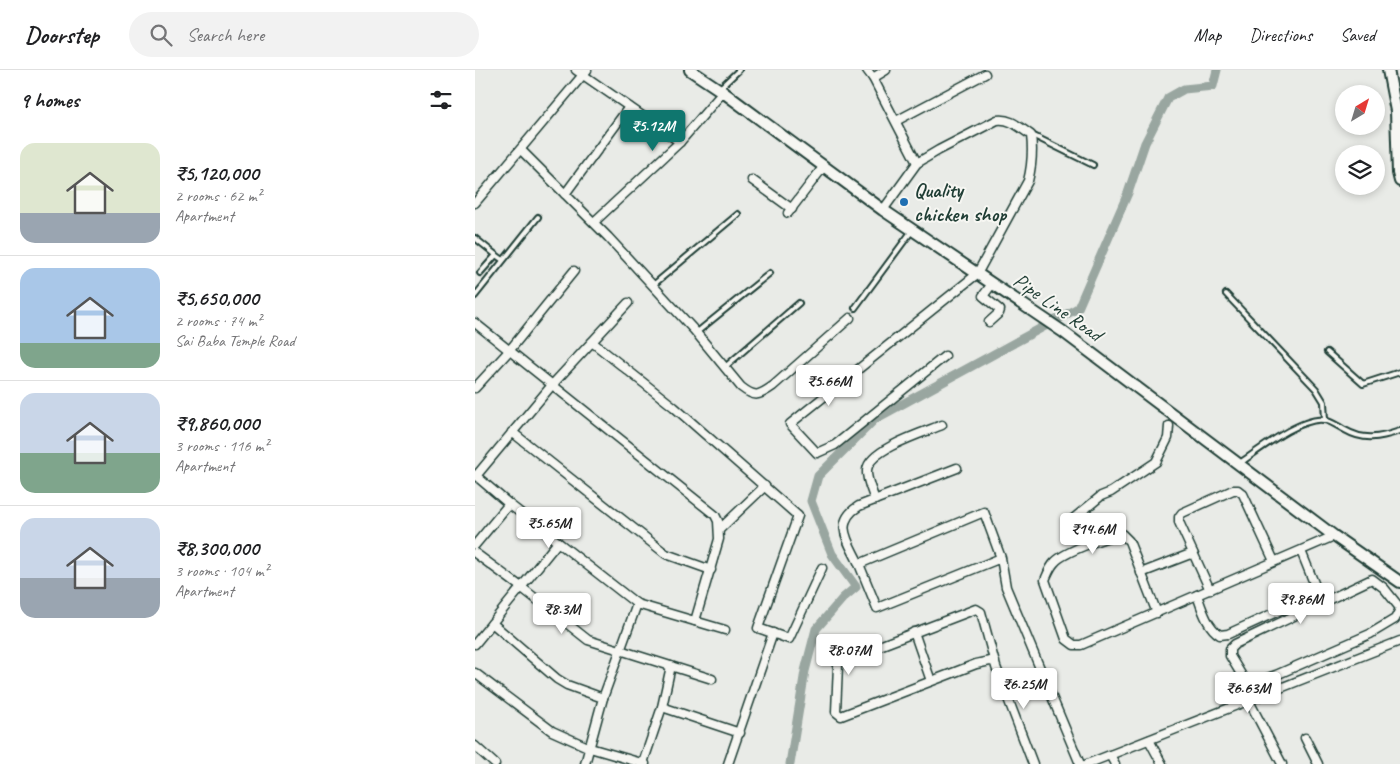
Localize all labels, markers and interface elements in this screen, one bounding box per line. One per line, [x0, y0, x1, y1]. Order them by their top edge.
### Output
search box [129, 12, 479, 57]
text: Doorstep [25, 20, 99, 50]
icon: search [147, 21, 175, 49]
text: Search here [187, 23, 264, 47]
text: Map [1194, 24, 1221, 46]
text: Directions [1249, 24, 1312, 46]
text: Saved [1340, 24, 1375, 46]
north arrow [1335, 85, 1385, 135]
map controls [1335, 85, 1385, 195]
icon: filters [427, 86, 455, 114]
text: 9 homes [20, 87, 79, 113]
pin: ₹5.12M [612, 109, 694, 152]
text: ₹5.12M [631, 116, 675, 136]
button: layers [1335, 145, 1385, 195]
text: ₹5,120,000 [175, 160, 259, 186]
icon: home [60, 163, 120, 223]
place label: Quality chicken shop [914, 177, 1008, 227]
text: 2 rooms · 62 m² [175, 186, 261, 206]
marker: Quality chicken shop [898, 196, 910, 208]
text: Apartment [175, 206, 234, 226]
street label: Pipe Line Road [1009, 267, 1110, 349]
text: ₹5,650,000 [175, 285, 259, 311]
icon: home [60, 288, 120, 348]
text: 2 rooms · 74 m² [175, 311, 261, 331]
text: Sai Baba Temple Road [175, 331, 295, 351]
pin: ₹5.66M [788, 364, 870, 407]
text: ₹5.66M [807, 371, 851, 391]
text: ₹9,860,000 [175, 410, 259, 436]
icon: home [60, 413, 120, 473]
text: 3 rooms · 116 m² [175, 436, 269, 456]
text: Apartment [175, 456, 234, 476]
pin: ₹5.65M [508, 506, 590, 549]
pin: ₹14.6M [1052, 512, 1134, 555]
text: ₹5.65M [527, 513, 571, 533]
text: ₹14.6M [1071, 519, 1115, 539]
text: ₹8,300,000 [175, 535, 259, 561]
icon: home [60, 538, 120, 598]
text: 3 rooms · 104 m² [175, 561, 269, 581]
text: Apartment [175, 581, 234, 601]
pin: ₹9.86M [1260, 582, 1342, 625]
text: ₹9.86M [1279, 589, 1323, 609]
pin: ₹8.3M [527, 592, 597, 635]
text: ₹8.3M [544, 599, 580, 619]
pin: ₹8.07M [808, 634, 890, 676]
text: ₹8.07M [827, 640, 871, 660]
pin: ₹6.25M [983, 668, 1065, 710]
pin: ₹6.63M [1207, 672, 1289, 714]
text: ₹6.25M [1002, 674, 1046, 694]
text: ₹6.63M [1226, 678, 1270, 698]

